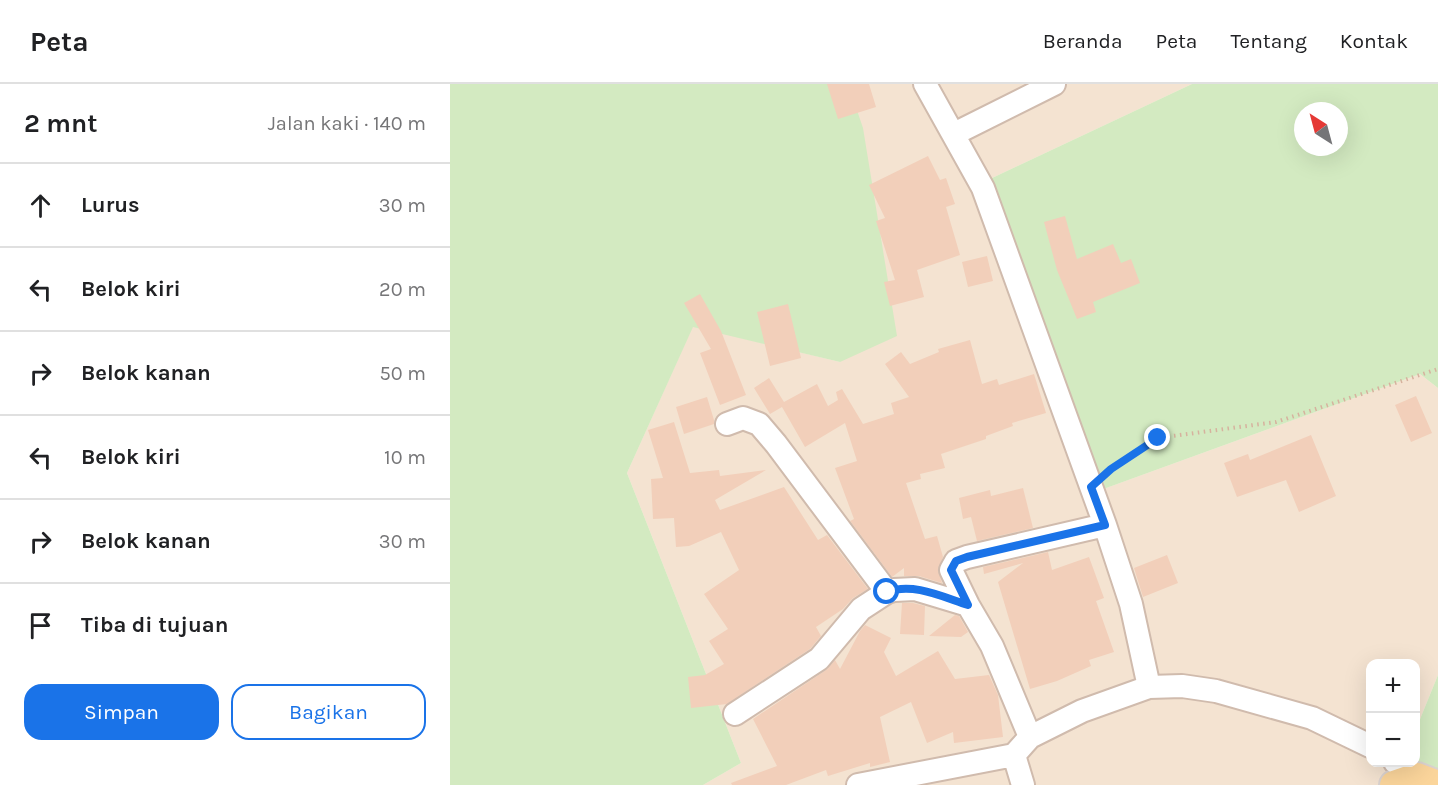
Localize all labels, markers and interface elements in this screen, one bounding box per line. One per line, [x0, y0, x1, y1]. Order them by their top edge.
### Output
text: Peta [30, 25, 89, 58]
text: Beranda [1043, 29, 1123, 53]
text: Peta [1156, 29, 1197, 53]
text: Tentang [1230, 29, 1307, 53]
text: Kontak [1340, 29, 1408, 53]
north arrow [1294, 102, 1348, 156]
text: 2 mnt [24, 108, 97, 139]
text: Jalan kaki · 140 m [268, 112, 426, 135]
icon: ahead [24, 189, 57, 222]
text: Lurus [81, 192, 140, 218]
text: 30 m [379, 194, 426, 217]
icon: left [24, 273, 57, 306]
text: Belok kiri [81, 276, 181, 302]
text: 20 m [379, 278, 426, 301]
icon: right [24, 357, 57, 390]
text: Belok kanan [81, 360, 211, 386]
text: 50 m [379, 362, 426, 385]
route end [1144, 424, 1170, 450]
icon: left [24, 441, 57, 474]
text: Belok kiri [81, 444, 181, 470]
text: 10 m [384, 446, 426, 469]
icon: right [24, 525, 57, 558]
text: Belok kanan [81, 528, 211, 554]
text: 30 m [379, 530, 426, 553]
route start [873, 578, 899, 604]
icon: arrive [24, 609, 57, 642]
text: Tiba di tujuan [81, 612, 228, 638]
map controls [1366, 659, 1420, 767]
button: + [1366, 659, 1420, 713]
button: Simpan [24, 684, 219, 740]
button: Bagikan [231, 684, 426, 740]
button: − [1366, 713, 1420, 767]

